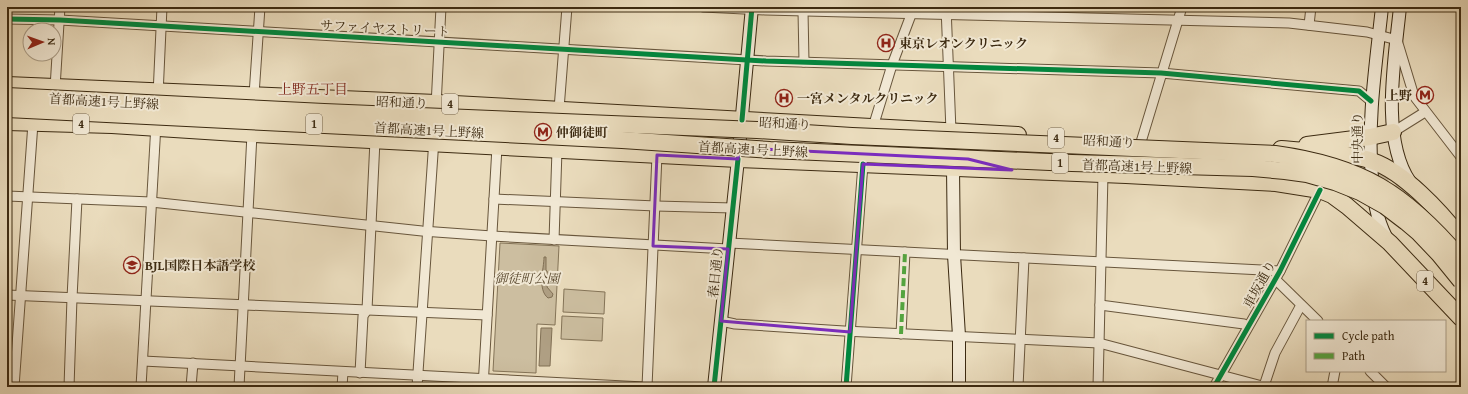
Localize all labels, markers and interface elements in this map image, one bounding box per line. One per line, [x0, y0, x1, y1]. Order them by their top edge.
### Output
street label: サファイヤストリート [320, 16, 450, 41]
north arrow [22, 22, 62, 62]
hospital icon: 東京レオンクリニック [876, 33, 896, 53]
place label: 東京レオンクリニック [899, 34, 1028, 53]
text: N [44, 38, 60, 46]
district label: 上野五丁目 [278, 79, 348, 99]
metro station icon: 上野 [1415, 85, 1435, 105]
place label: 上野 [1386, 86, 1412, 105]
hospital icon: 一宮メンタルクリニック [774, 88, 794, 108]
street label: 首都高速1号上野線 [48, 89, 160, 114]
place label: 一宮メンタルクリニック [797, 89, 938, 108]
street label: 昭和通り [376, 92, 428, 113]
road number: 4 [442, 94, 458, 114]
street label: 中央通り [1348, 112, 1367, 164]
street label: 昭和通り [759, 113, 811, 134]
road number: 4 [73, 114, 89, 134]
road number: 1 [306, 114, 322, 134]
street label: 首都高速1号上野線 [373, 118, 485, 143]
metro station icon: 仲御徒町 [533, 122, 553, 142]
place label: 仲御徒町 [556, 123, 608, 142]
road number: 4 [1048, 128, 1064, 148]
street label: 昭和通り [1083, 131, 1135, 152]
street label: 首都高速1号上野線 [697, 137, 809, 162]
road number: 1 [1052, 153, 1068, 173]
street label: 首都高速1号上野線 [1082, 155, 1192, 178]
street label: 春日通り [703, 245, 728, 299]
school or university icon: BJL国際日本語学校 [122, 255, 142, 275]
place label: BJL国際日本語学校 [145, 256, 256, 275]
street label: 車坂通り [1239, 257, 1280, 312]
park label: 御徒町公園 [494, 269, 561, 288]
road number: 4 [1417, 271, 1433, 291]
legend [1306, 320, 1446, 372]
text: Cycle path [1342, 327, 1395, 344]
text: Path [1342, 347, 1365, 364]

